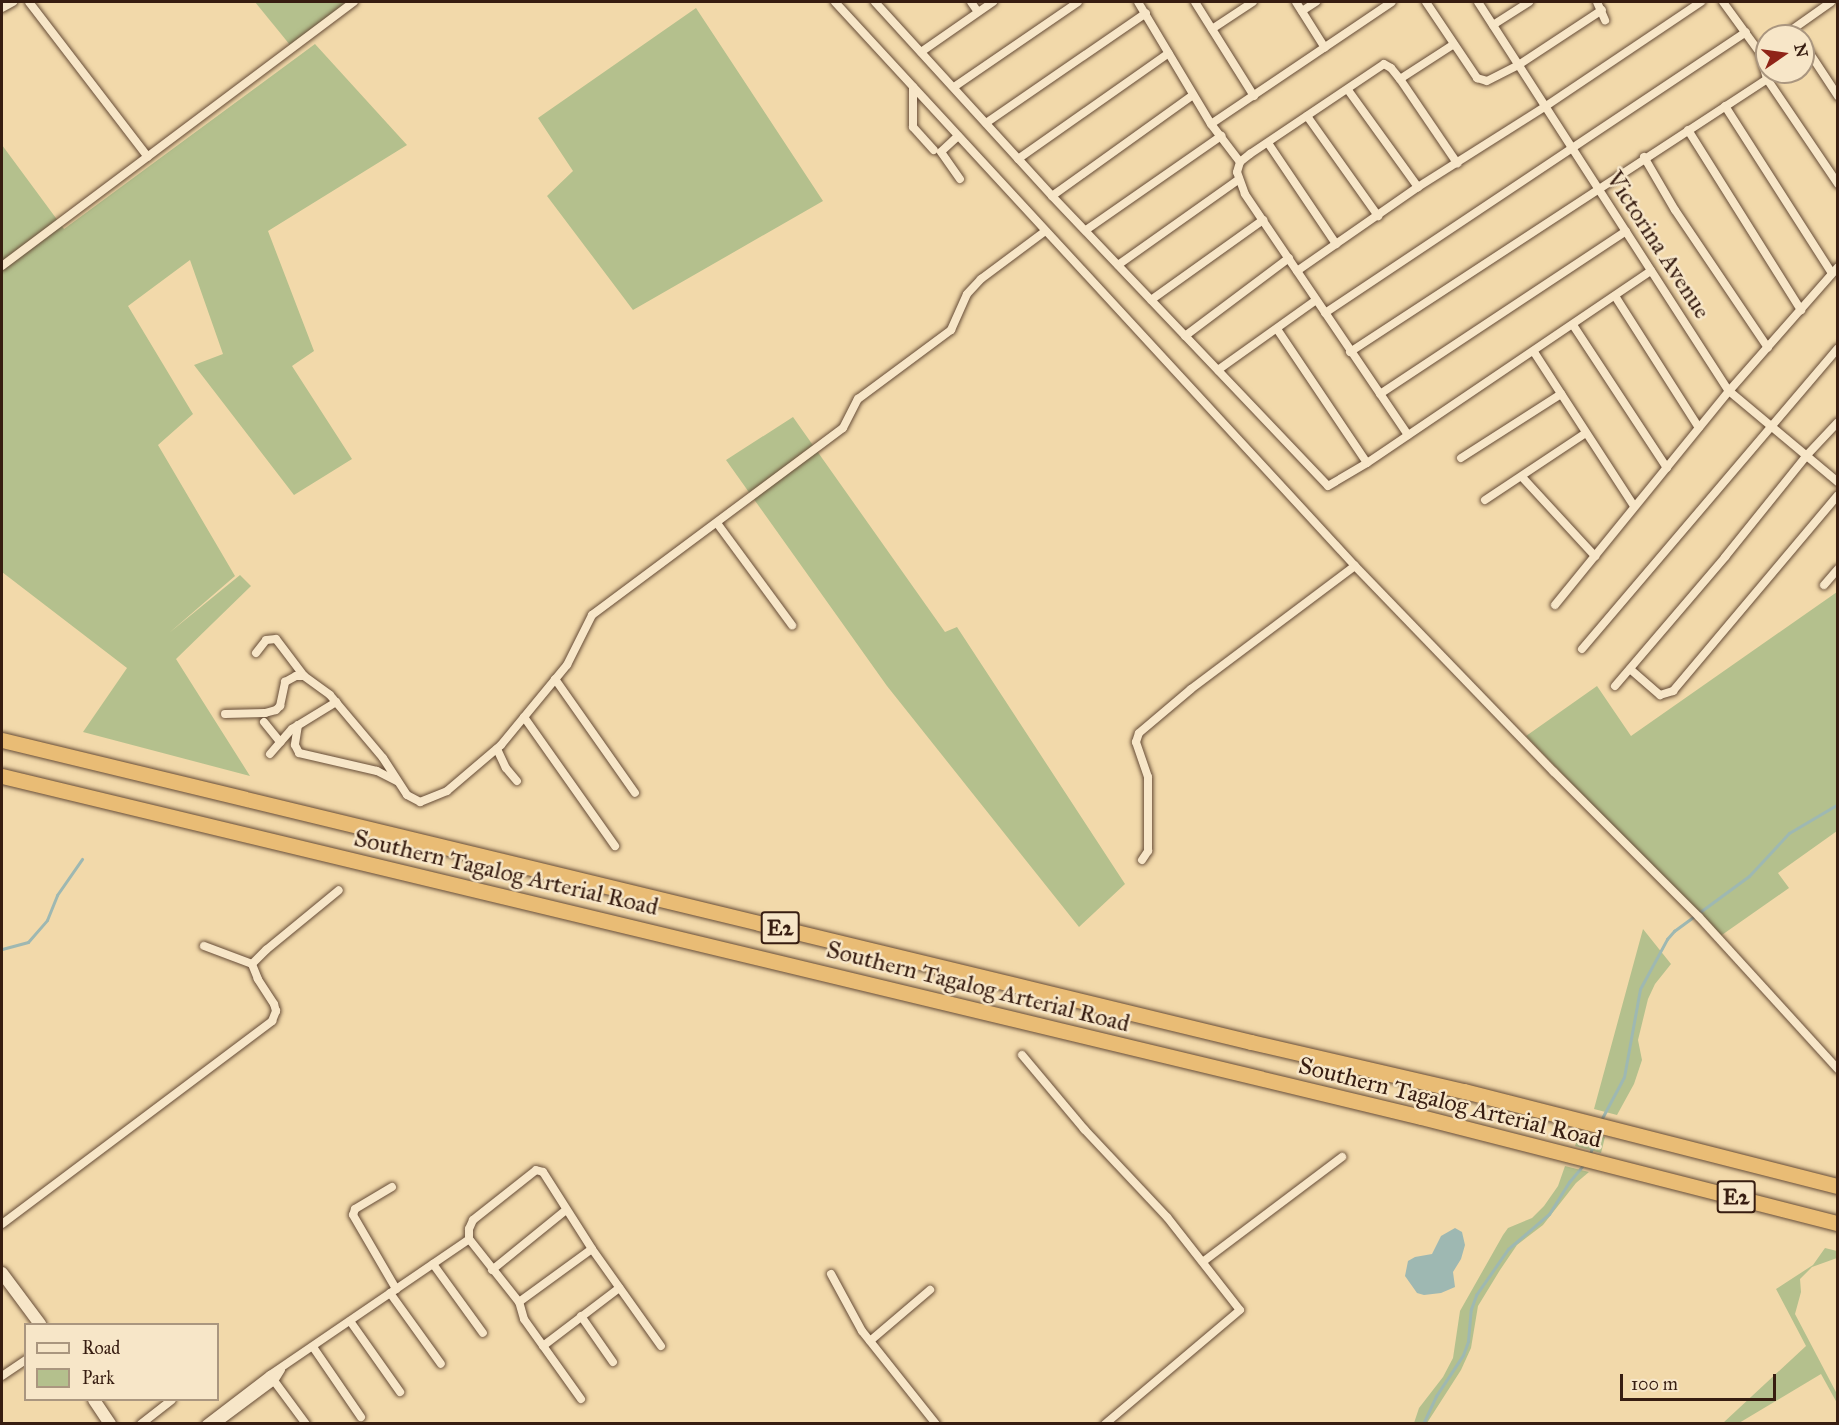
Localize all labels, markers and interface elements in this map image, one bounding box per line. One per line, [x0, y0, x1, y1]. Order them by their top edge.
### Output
north arrow [1755, 24, 1815, 84]
text: N [1790, 42, 1812, 59]
street label: Victorina Avenue [1600, 166, 1716, 324]
street label: Southern Tagalog Arterial Road [351, 824, 661, 922]
road number: E2 [760, 909, 800, 947]
street label: Southern Tagalog Arterial Road [823, 935, 1133, 1039]
street label: Southern Tagalog Arterial Road [1295, 1051, 1605, 1155]
road number: E2 [1716, 1178, 1756, 1216]
legend [24, 1323, 219, 1401]
text: Road [82, 1337, 120, 1359]
scale bar [1623, 1362, 1779, 1400]
text: Park [82, 1367, 115, 1389]
text: 100 m [1631, 1373, 1678, 1395]

